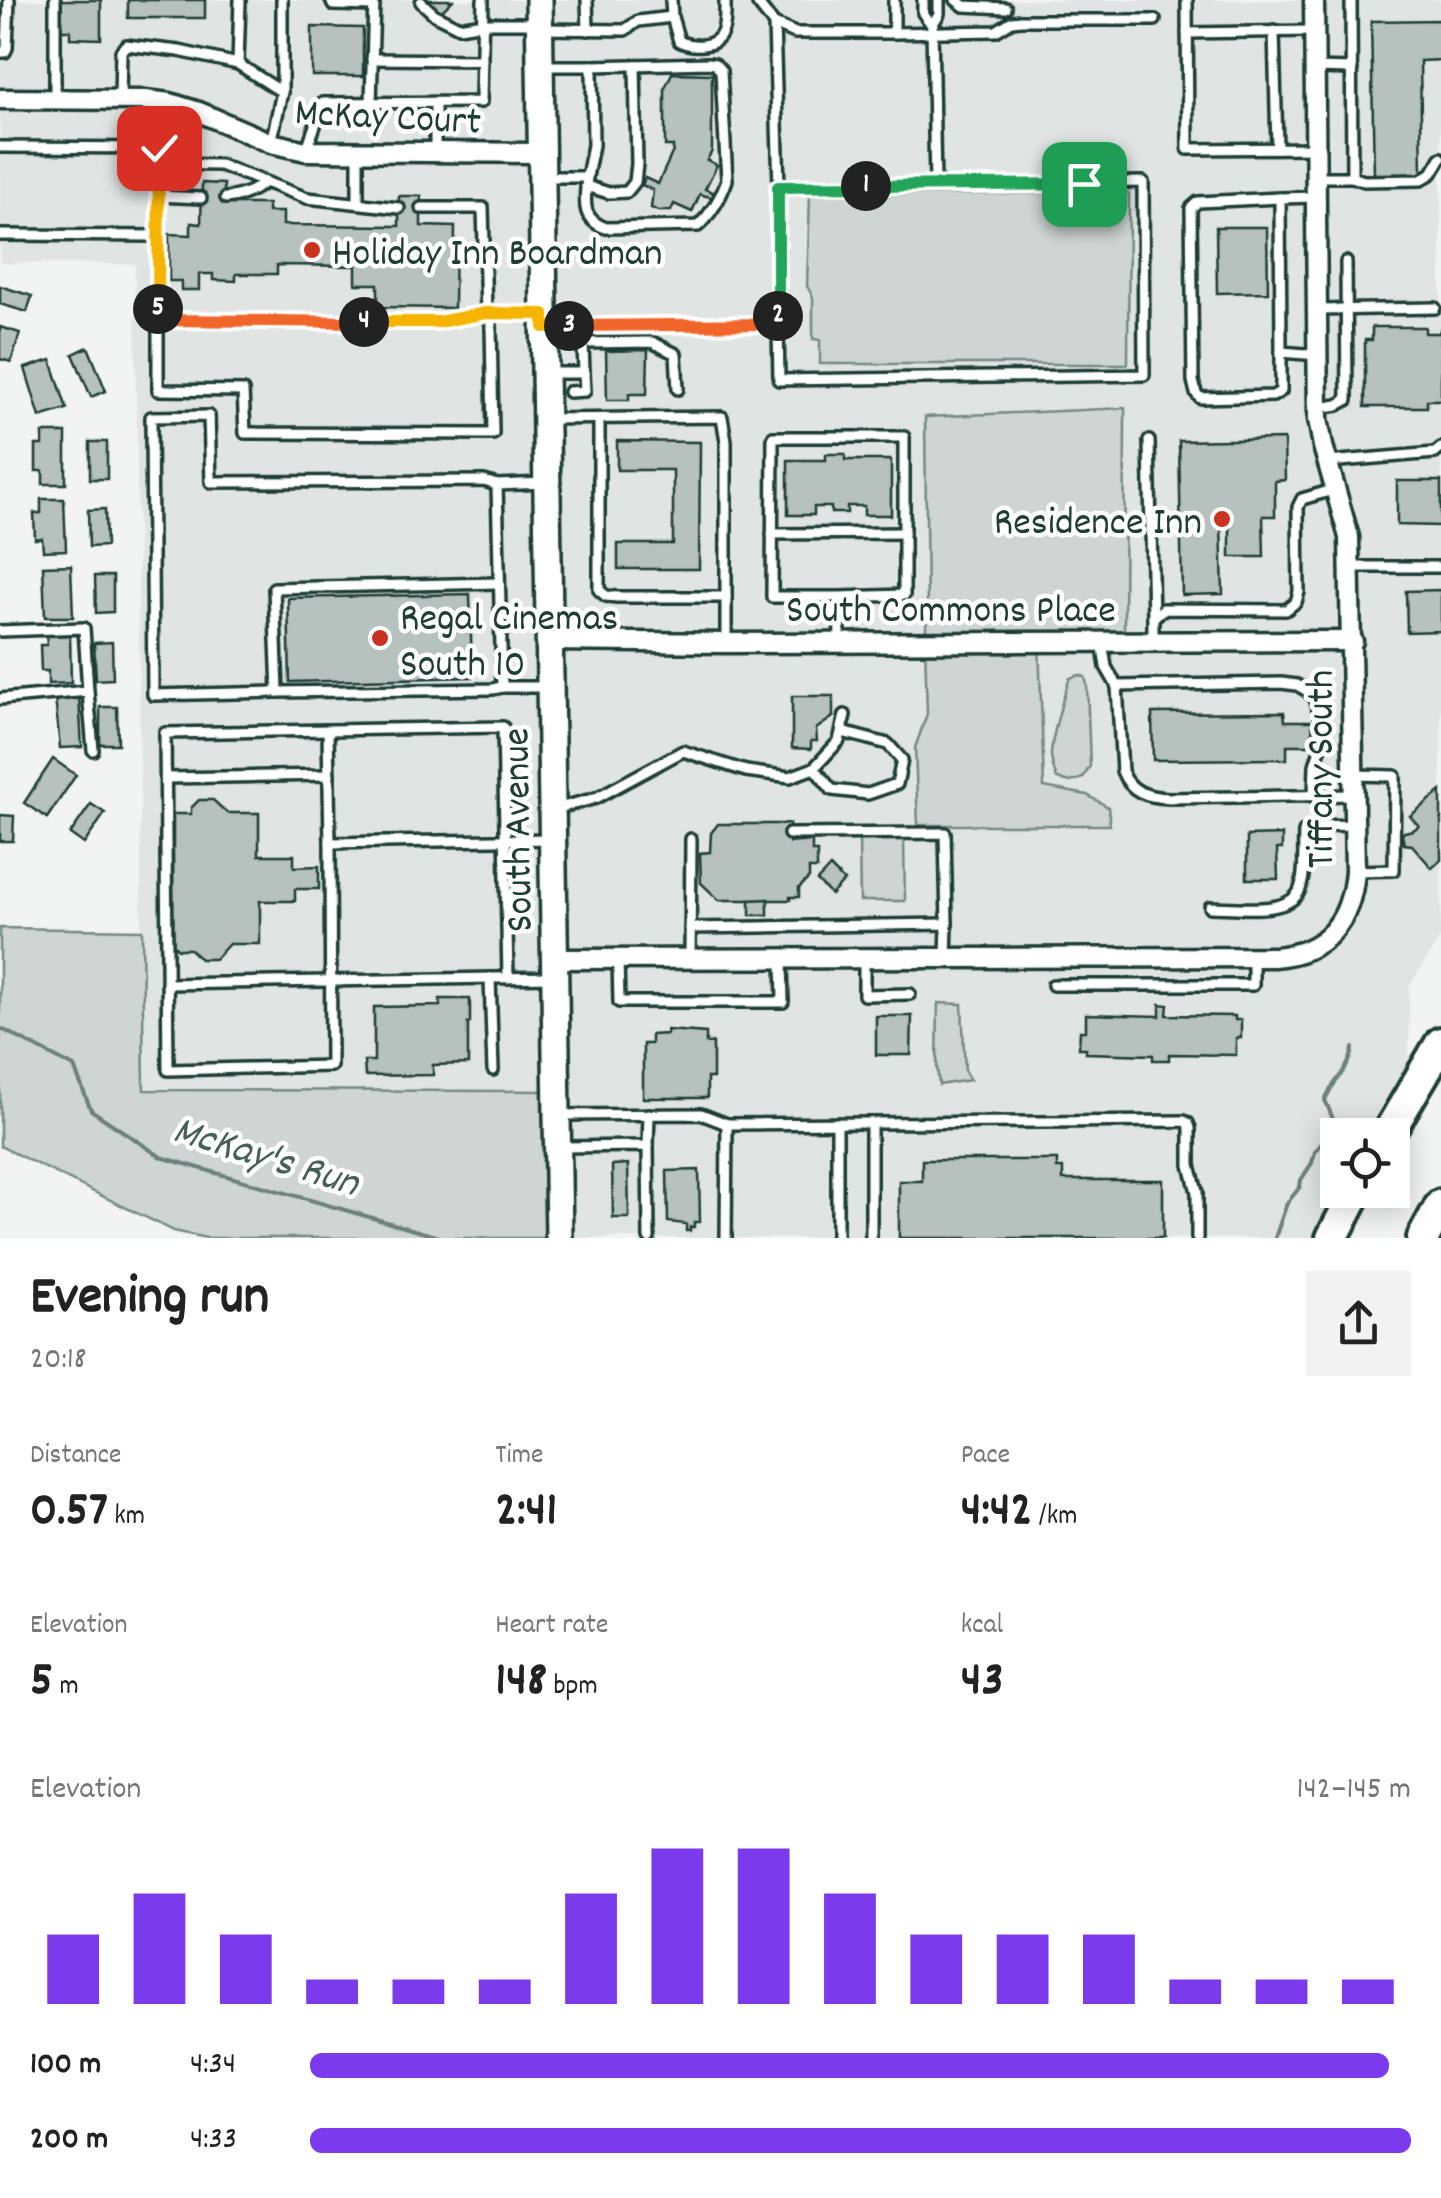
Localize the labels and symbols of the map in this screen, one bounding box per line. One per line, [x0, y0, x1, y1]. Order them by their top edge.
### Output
street label: McKay Court [293, 87, 482, 154]
pin [117, 106, 202, 191]
pin [1042, 142, 1127, 227]
pin: 1 [841, 161, 891, 211]
place label: Holiday Inn Boardman [332, 228, 662, 285]
marker: Holiday Inn Boardman [301, 239, 323, 261]
pin: 5 [133, 284, 183, 334]
pin: 2 [753, 291, 803, 341]
pin: 4 [339, 297, 389, 347]
pin: 3 [544, 301, 594, 351]
place label: Residence Inn [994, 497, 1202, 554]
marker: Residence Inn [1211, 508, 1233, 530]
street label: South Commons Place [786, 585, 1116, 642]
place label: Regal Cinemas South 10 [400, 593, 618, 696]
marker: Regal Cinemas South 10 [369, 627, 391, 649]
street label: Tiffany South [1296, 670, 1353, 868]
street label: South Avenue [491, 727, 552, 933]
water label: McKay's Run [165, 1103, 367, 1217]

